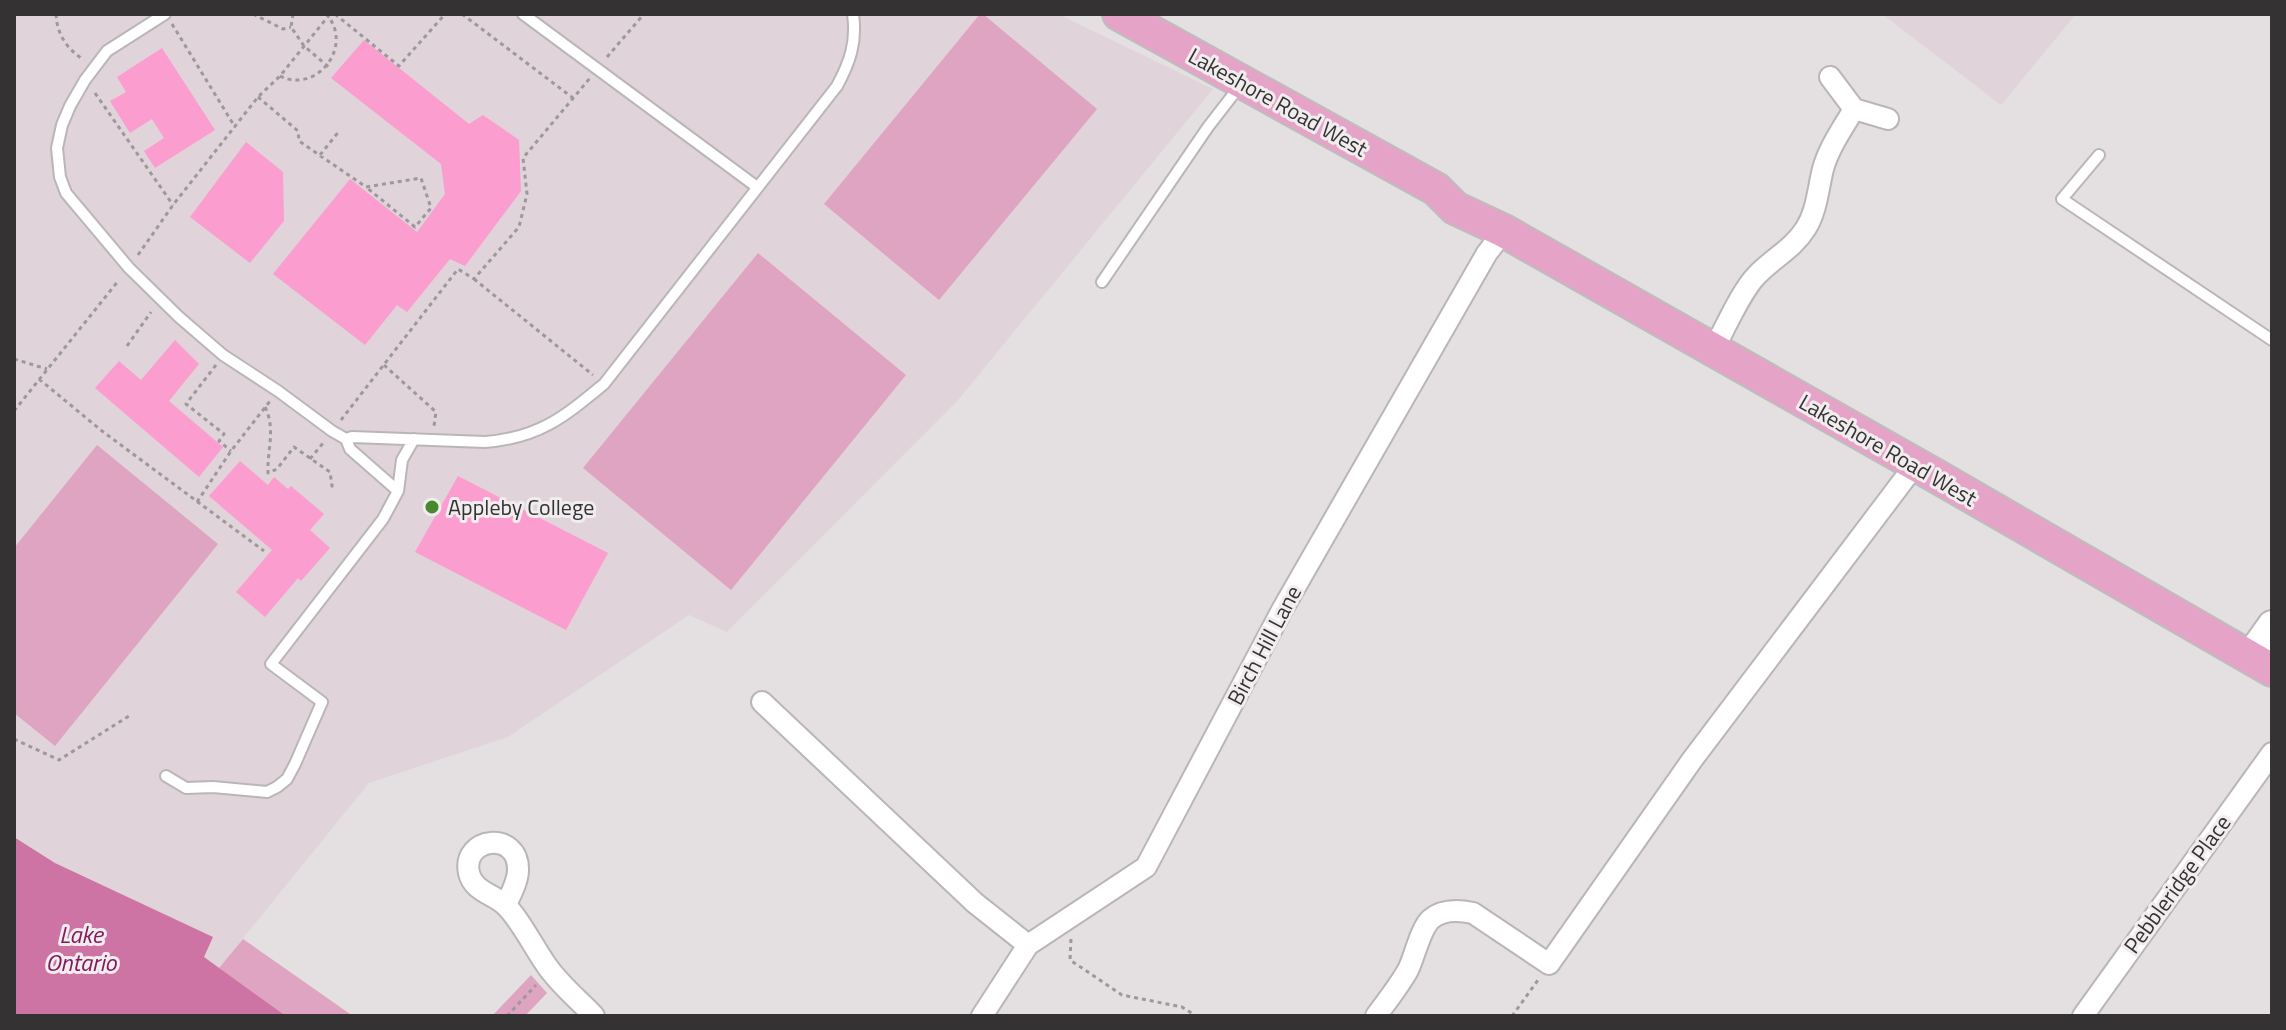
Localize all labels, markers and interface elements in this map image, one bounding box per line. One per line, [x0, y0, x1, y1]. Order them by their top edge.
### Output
street label: Lakeshore Road West [1182, 39, 1374, 166]
street label: Lakeshore Road West [1793, 385, 1984, 515]
place label: Appleby College [448, 490, 594, 524]
marker: Appleby College [423, 498, 441, 516]
street label: Birch Hill Lane [1218, 579, 1310, 711]
street label: Pebbleridge Place [2115, 807, 2239, 961]
water label: Lake Ontario [46, 916, 118, 980]

